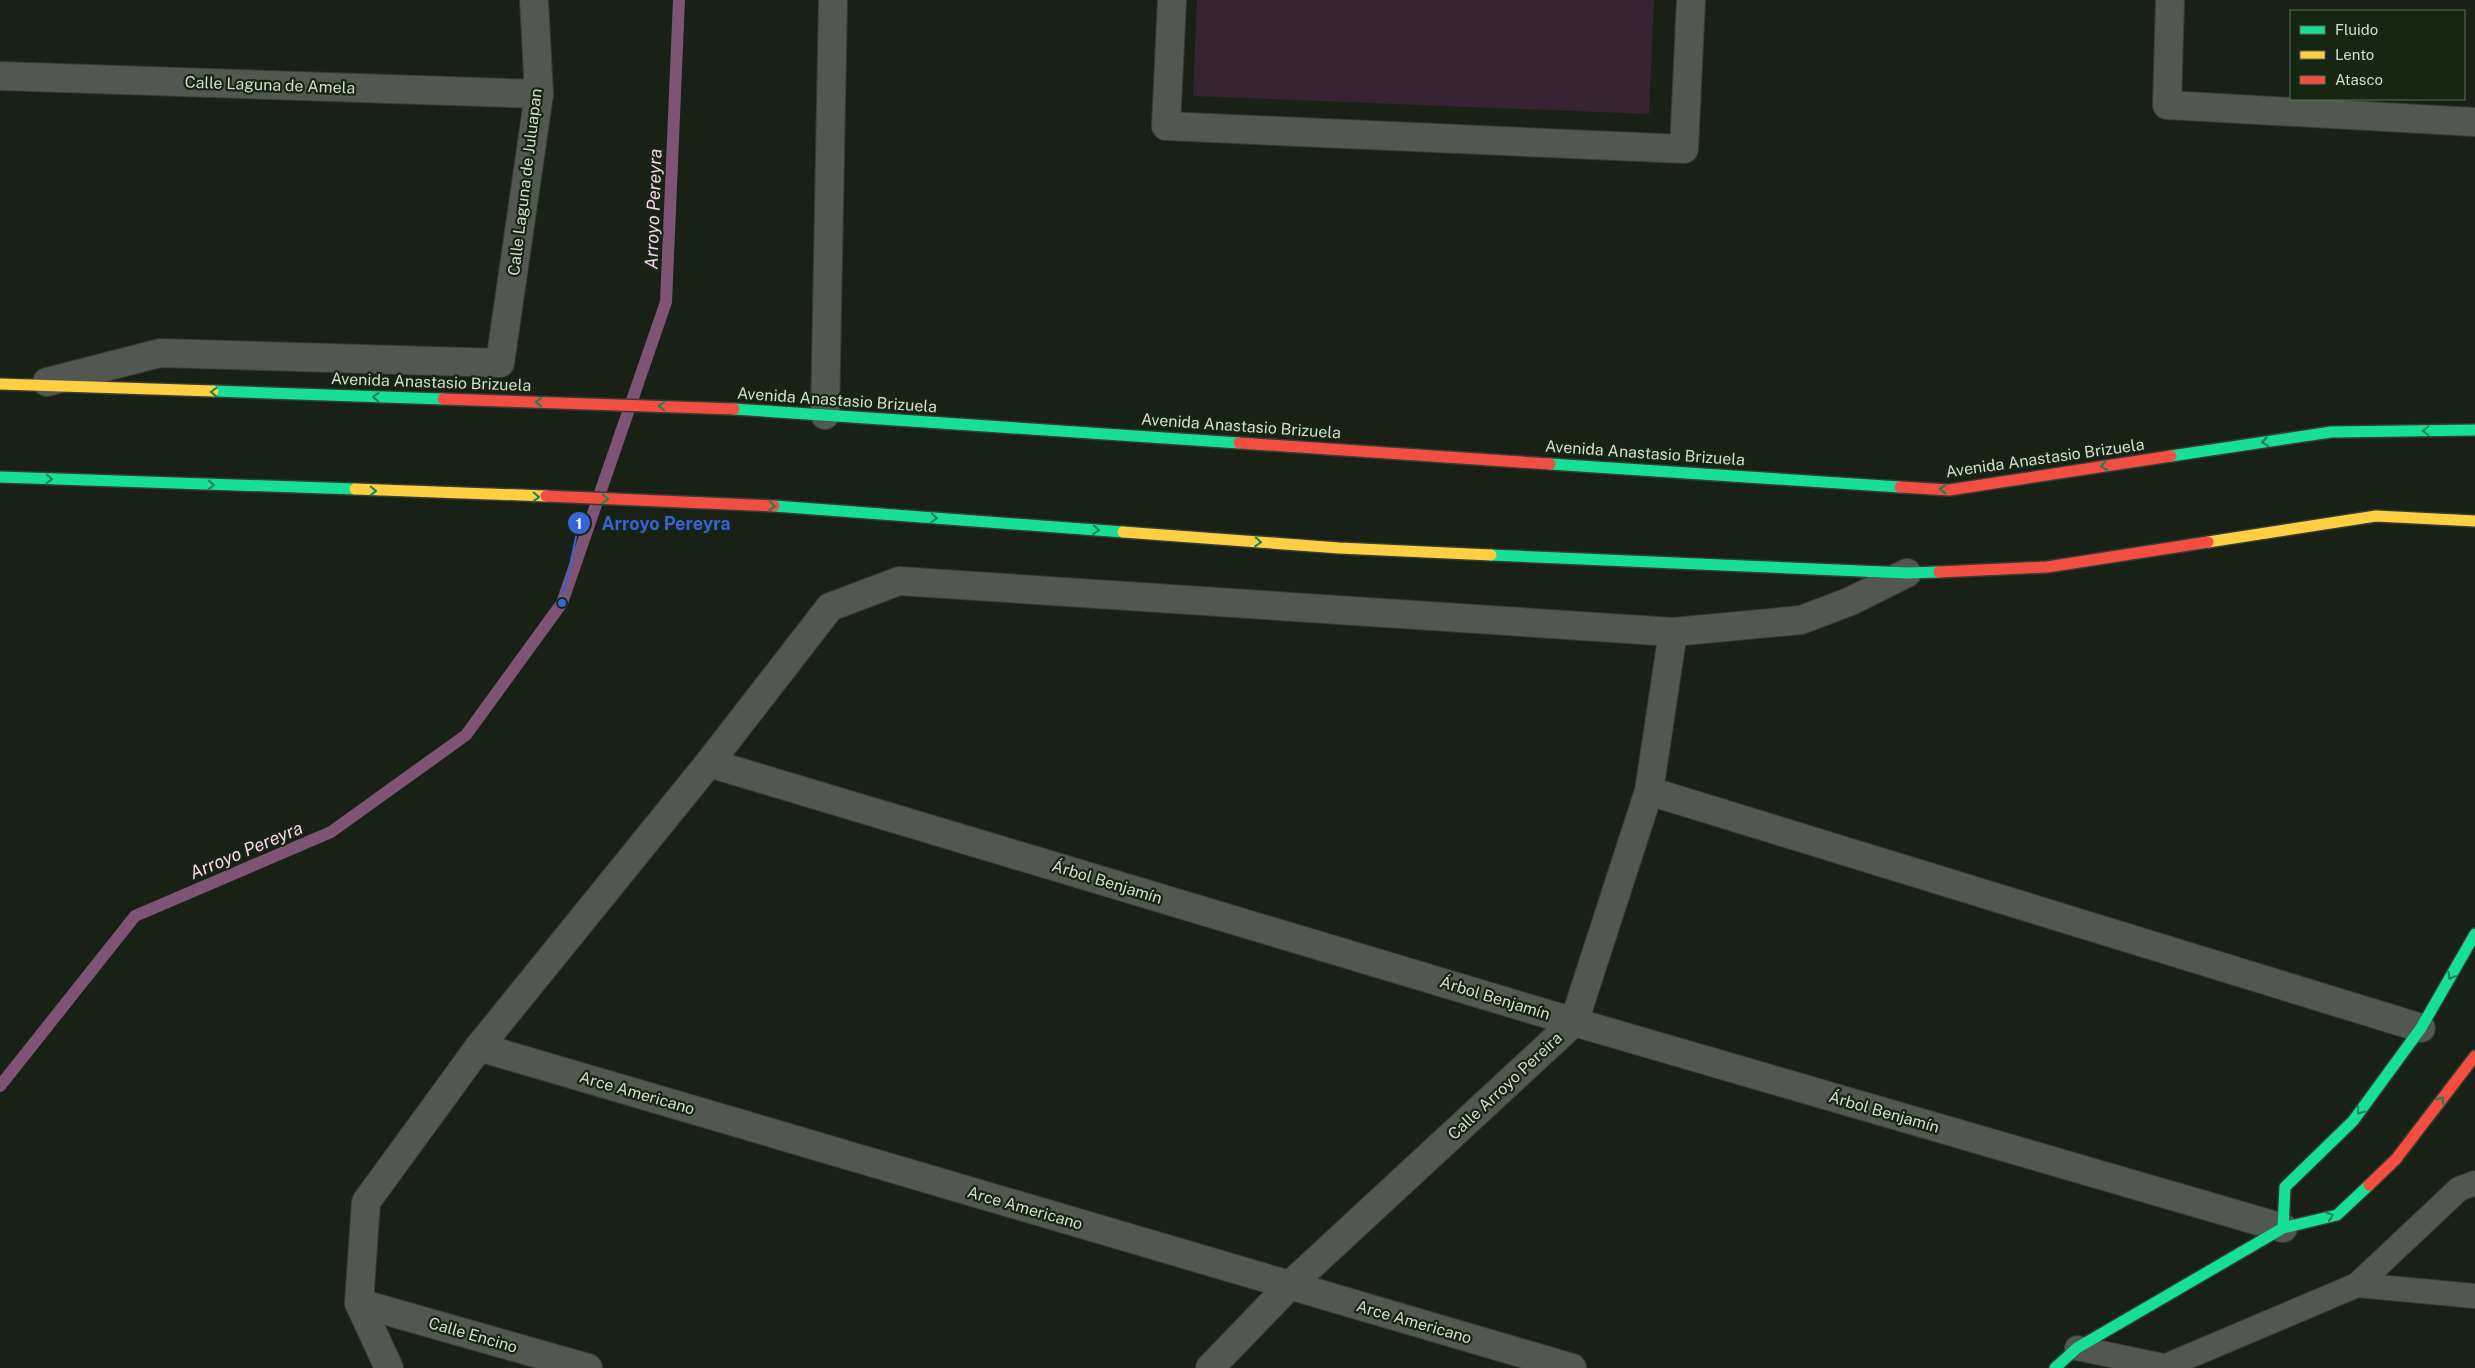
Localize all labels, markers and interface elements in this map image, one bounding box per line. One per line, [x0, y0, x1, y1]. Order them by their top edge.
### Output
legend [2290, 10, 2465, 100]
text: Fluido [2335, 21, 2378, 38]
text: Lento [2335, 46, 2374, 63]
text: Atasco [2335, 71, 2383, 88]
street label: Calle Laguna de Amela [184, 73, 356, 97]
street label: Calle Laguna de Juluapan [504, 87, 546, 277]
water label: Arroyo Pereyra [640, 148, 666, 270]
street label: Avenida Anastasio Brizuela [330, 369, 532, 395]
street label: Avenida Anastasio Brizuela [736, 384, 938, 416]
one-way arrow [209, 386, 217, 397]
one-way arrow [372, 392, 380, 402]
one-way arrow [534, 397, 542, 407]
one-way arrow [658, 401, 666, 412]
street label: Avenida Anastasio Brizuela [1140, 410, 1342, 442]
one-way arrow [2422, 426, 2430, 436]
street label: Avenida Anastasio Brizuela [1944, 435, 2146, 481]
one-way arrow [2260, 436, 2269, 446]
street label: Avenida Anastasio Brizuela [1544, 437, 1746, 469]
one-way arrow [2099, 460, 2107, 471]
one-way arrow [45, 473, 53, 484]
one-way arrow [208, 480, 215, 490]
one-way arrow [1939, 484, 1946, 494]
one-way arrow [370, 486, 378, 497]
one-way arrow [532, 492, 540, 503]
one-way arrow [601, 494, 609, 505]
one-way arrow [768, 500, 776, 511]
callout: Arroyo Pereyra [566, 507, 740, 540]
one-way arrow [931, 512, 939, 523]
text: Arroyo Pereyra [601, 513, 731, 534]
text: 1 [576, 515, 582, 532]
one-way arrow [1093, 524, 1101, 535]
one-way arrow [1255, 536, 1263, 547]
water label: Arroyo Pereyra [186, 817, 306, 883]
street label: Árbol Benjamín [1050, 855, 1165, 908]
street label: Árbol Benjamín [1438, 971, 1553, 1024]
one-way arrow [2447, 971, 2457, 980]
street label: Calle Arroyo Pereira [1444, 1028, 1566, 1144]
street label: Arce Americano [577, 1067, 697, 1119]
street label: Árbol Benjamín [1827, 1086, 1942, 1137]
one-way arrow [2435, 1096, 2444, 1106]
one-way arrow [2358, 1105, 2366, 1114]
street label: Arce Americano [965, 1182, 1085, 1234]
one-way arrow [2325, 1212, 2334, 1222]
street label: Arce Americano [1354, 1296, 1474, 1348]
street label: Calle Encino [426, 1313, 520, 1357]

